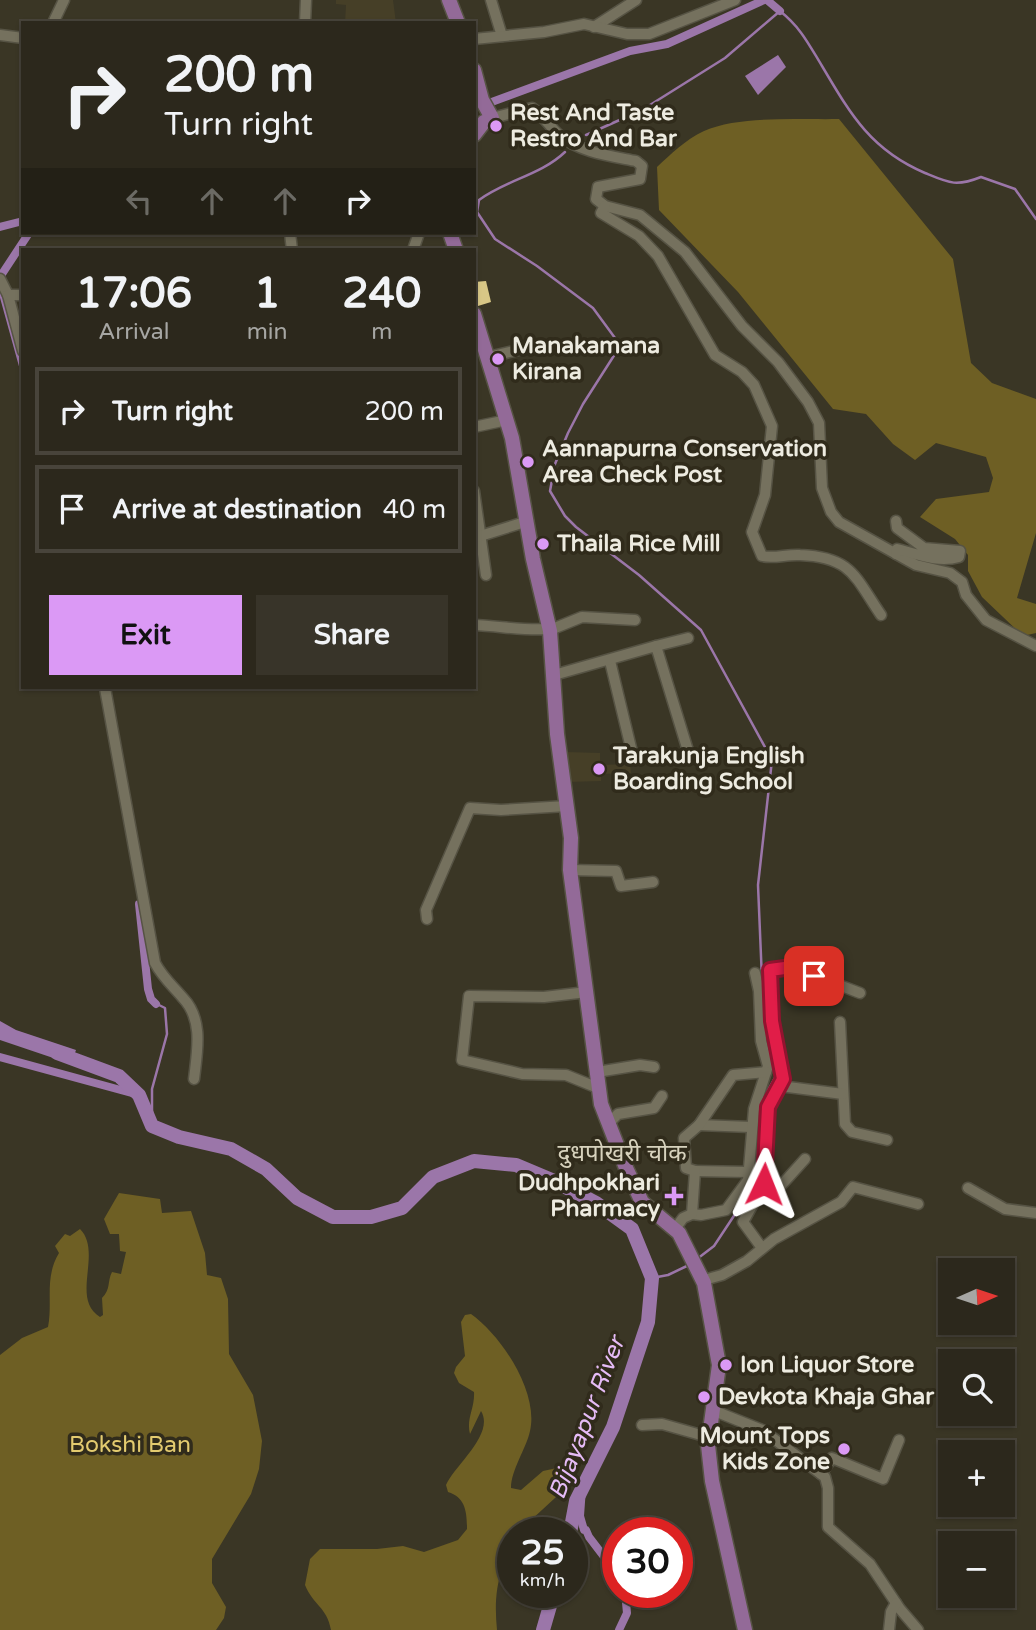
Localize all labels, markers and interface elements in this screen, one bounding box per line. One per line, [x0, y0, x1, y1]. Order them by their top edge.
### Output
text: 200 m [164, 46, 314, 105]
icon: right [49, 49, 140, 140]
place label: Rest And Taste Restro And Bar [510, 99, 678, 153]
text: Turn right [164, 106, 313, 144]
marker: Rest And Taste Restro And Bar [488, 118, 504, 134]
icon: left [120, 182, 158, 220]
icon: ahead [193, 182, 231, 220]
icon: ahead [266, 182, 304, 220]
icon: right [339, 182, 377, 220]
text: 17:06 [76, 268, 192, 319]
text: 1 [254, 268, 280, 319]
text: 240 [342, 268, 421, 319]
text: Arrival [98, 318, 169, 346]
text: min [247, 318, 288, 346]
text: m [371, 318, 392, 346]
place label: Manakamana Kirana [512, 332, 660, 386]
marker: Manakamana Kirana [490, 351, 506, 367]
icon: right [53, 392, 91, 430]
text: Turn right [112, 396, 233, 427]
text: 200 m [364, 396, 444, 427]
place label: Aannapurna Conservation Area Check Post [542, 435, 827, 489]
marker: Aannapurna Conservation Area Check Post [520, 454, 536, 470]
icon: arrive [53, 490, 91, 528]
text: Arrive at destination [112, 494, 362, 525]
text: 40 m [383, 494, 446, 525]
place label: Thaila Rice Mill [556, 530, 721, 558]
marker: Thaila Rice Mill [535, 536, 551, 552]
button: Exit [49, 595, 242, 675]
button: Share [256, 595, 448, 675]
place label: Tarakunja English Boarding School [612, 742, 805, 796]
marker: Tarakunja English Boarding School [591, 761, 607, 777]
pin [784, 946, 844, 1006]
icon: arrive [795, 957, 833, 995]
district label: दुधपोखरी चोक [557, 1139, 687, 1168]
position arrow [727, 1147, 801, 1221]
place label: Dudhpokhari Pharmacy [518, 1169, 661, 1223]
marker: Dudhpokhari Pharmacy [666, 1188, 682, 1204]
north arrow [938, 1258, 1015, 1335]
map controls [938, 1258, 1015, 1608]
water label: Bijayapur River [543, 1330, 632, 1503]
button: search [938, 1349, 1015, 1426]
place label: Ion Liquor Store [740, 1351, 914, 1379]
marker: Ion Liquor Store [718, 1357, 734, 1373]
place label: Devkota Khaja Ghar [718, 1383, 935, 1411]
marker: Devkota Khaja Ghar [696, 1389, 712, 1405]
place label: Mount Tops Kids Zone [700, 1422, 830, 1476]
park label: Bokshi Ban [69, 1431, 191, 1459]
button: + [938, 1440, 1015, 1517]
marker: Mount Tops Kids Zone [836, 1441, 852, 1457]
speed limit sign: 30 [602, 1517, 693, 1608]
button: − [938, 1531, 1015, 1608]
text: 25 [521, 1532, 564, 1574]
text: km/h [520, 1569, 565, 1591]

